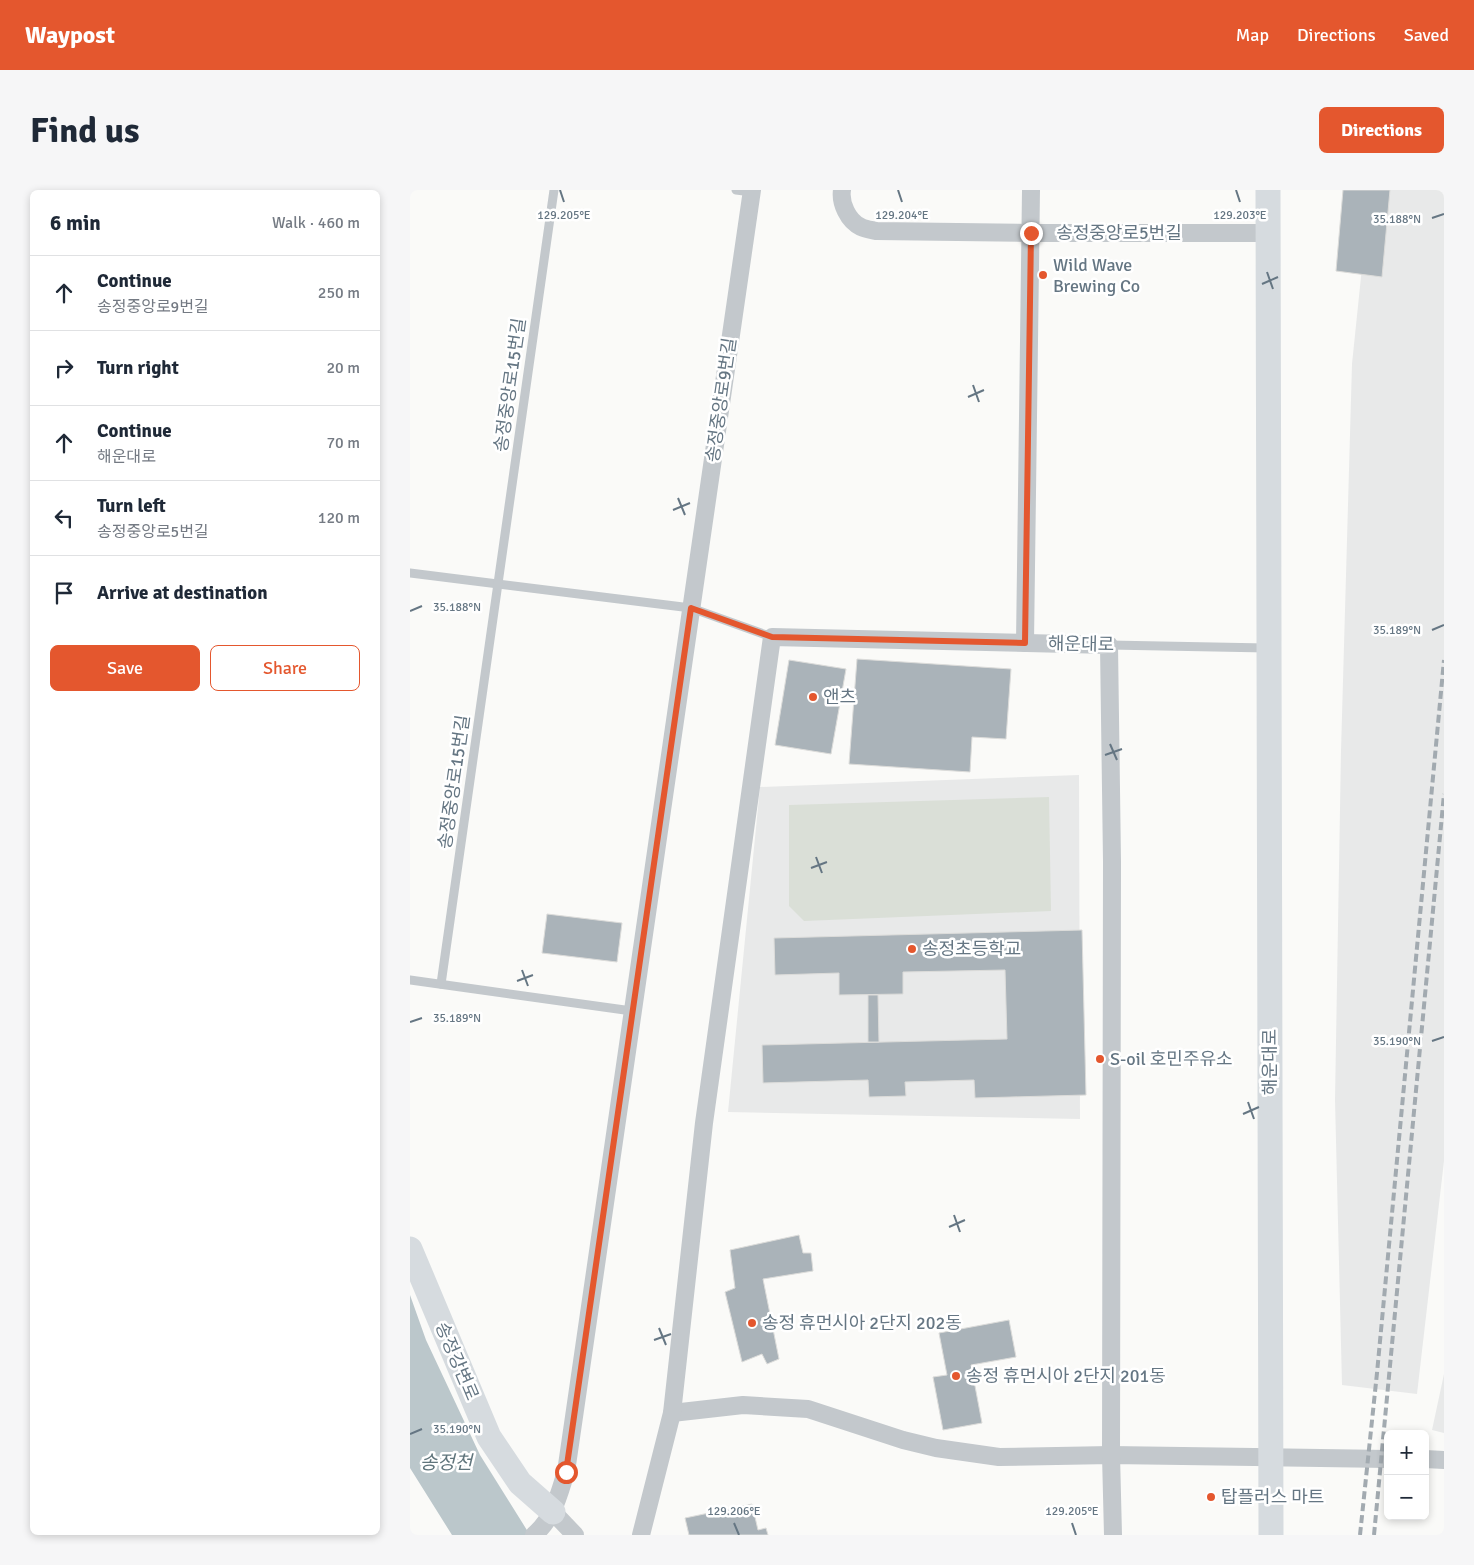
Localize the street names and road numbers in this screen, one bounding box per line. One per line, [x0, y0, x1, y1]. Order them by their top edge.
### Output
street label: 송정중앙로5번길 [1056, 222, 1182, 244]
street label: 송정중앙로15번길 [490, 316, 530, 454]
street label: 송정중앙로9번길 [701, 336, 741, 464]
street label: 해운대로 [1048, 632, 1114, 656]
street label: 송정중앙로15번길 [434, 713, 474, 851]
street label: 해운대로 [1259, 1029, 1281, 1095]
street label: 송정강변로 [431, 1319, 483, 1403]

